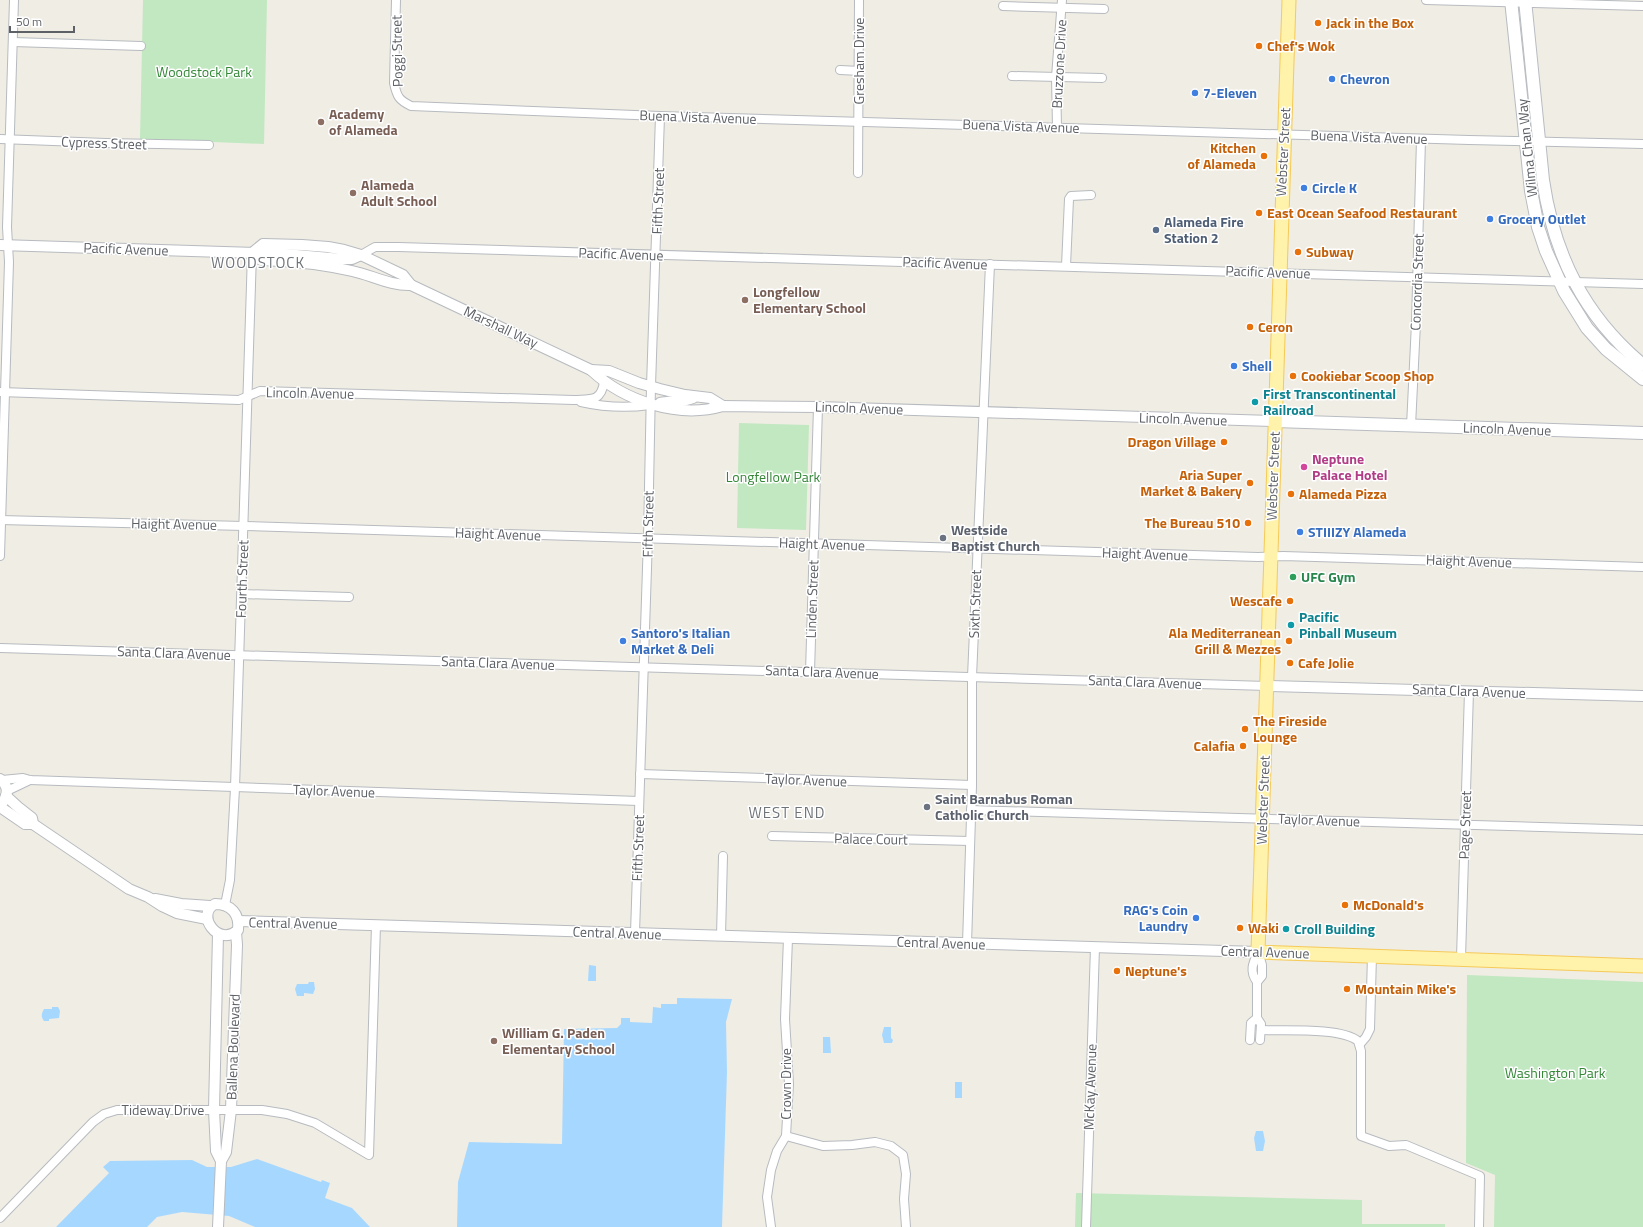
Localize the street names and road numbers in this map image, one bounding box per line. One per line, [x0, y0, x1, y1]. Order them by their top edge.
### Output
street label: Poggi Street [385, 15, 408, 87]
street label: Gresham Drive [848, 18, 869, 104]
street label: Bruzzone Drive [1046, 19, 1071, 109]
street label: Wilma Chan Way [1511, 97, 1542, 198]
street label: Buena Vista Avenue [639, 104, 757, 129]
street label: Webster Street [1270, 107, 1295, 197]
street label: Buena Vista Avenue [962, 113, 1080, 138]
street label: Buena Vista Avenue [1310, 124, 1428, 149]
street label: Cypress Street [61, 131, 147, 154]
street label: Fifth Street [646, 167, 669, 235]
street label: Concordia Street [1404, 233, 1429, 331]
street label: Pacific Avenue [83, 237, 169, 260]
street label: Pacific Avenue [578, 242, 664, 265]
street label: Pacific Avenue [902, 251, 988, 274]
street label: Pacific Avenue [1225, 260, 1311, 283]
street label: Marshall Way [460, 300, 542, 353]
street label: Lincoln Avenue [266, 381, 354, 404]
street label: Lincoln Avenue [815, 395, 904, 420]
street label: Lincoln Avenue [1139, 406, 1228, 431]
street label: Lincoln Avenue [1463, 416, 1552, 441]
street label: Webster Street [1260, 431, 1285, 521]
street label: Fifth Street [636, 490, 659, 558]
street label: Haight Avenue [131, 512, 217, 535]
street label: Haight Avenue [455, 522, 541, 545]
street label: Haight Avenue [779, 532, 865, 555]
street label: Fourth Street [230, 539, 253, 619]
street label: Haight Avenue [1102, 542, 1188, 565]
street label: Haight Avenue [1426, 549, 1512, 572]
street label: Linden Street [800, 559, 823, 639]
street label: Sixth Street [963, 569, 986, 639]
street label: Santa Clara Avenue [117, 640, 231, 665]
street label: Santa Clara Avenue [441, 650, 555, 675]
street label: Santa Clara Avenue [765, 659, 879, 684]
street label: Santa Clara Avenue [1088, 669, 1202, 694]
street label: Santa Clara Avenue [1412, 678, 1526, 703]
street label: Webster Street [1250, 755, 1275, 845]
street label: Taylor Avenue [765, 768, 847, 791]
street label: Taylor Avenue [293, 779, 375, 802]
street label: Page Street [1453, 790, 1476, 860]
street label: Taylor Avenue [1278, 808, 1360, 831]
street label: Fifth Street [626, 814, 649, 882]
street label: Palace Court [834, 827, 908, 850]
street label: Central Avenue [248, 911, 338, 934]
street label: Central Avenue [572, 920, 662, 945]
street label: Central Avenue [896, 930, 986, 955]
street label: Central Avenue [1220, 939, 1310, 964]
street label: Ballena Boulevard [220, 994, 245, 1100]
street label: McKay Avenue [1078, 1043, 1102, 1130]
street label: Crown Drive [775, 1048, 796, 1120]
street label: Tideway Drive [122, 1099, 204, 1120]

